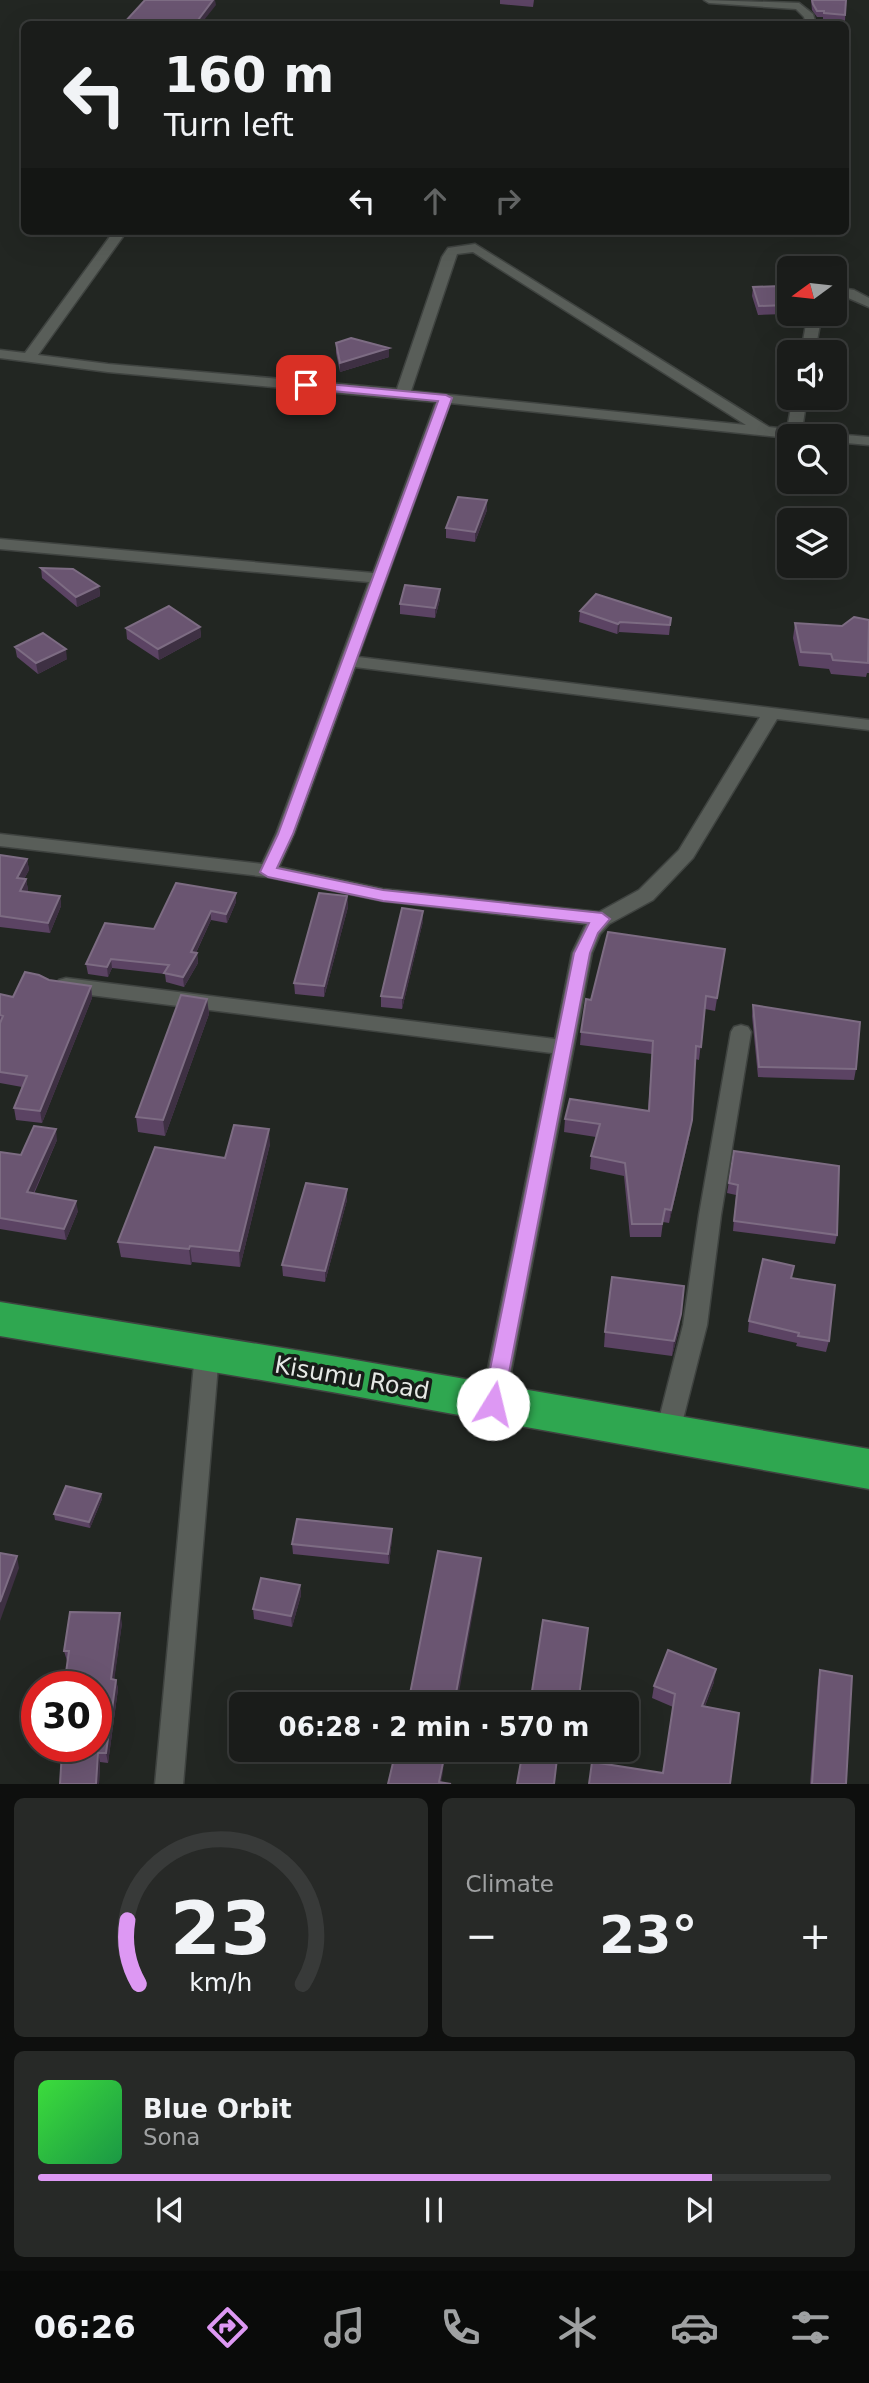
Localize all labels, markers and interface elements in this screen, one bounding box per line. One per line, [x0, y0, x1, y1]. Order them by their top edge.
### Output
text: 160 m [164, 47, 334, 104]
icon: left [49, 49, 140, 140]
text: Turn left [164, 106, 294, 144]
icon: left [343, 182, 381, 220]
icon: ahead [416, 182, 454, 220]
icon: right [489, 182, 527, 220]
north arrow [777, 256, 847, 326]
map controls [777, 256, 847, 578]
button: sound [777, 340, 847, 410]
pin [276, 355, 336, 415]
icon: arrive [287, 366, 325, 404]
button: search [777, 424, 847, 494]
button: layers [777, 508, 847, 578]
street label: Kisumu Road [272, 1351, 432, 1405]
position arrow [456, 1367, 530, 1441]
speed limit sign: 30 [21, 1671, 112, 1762]
text: 06:28 · 2 min · 570 m [279, 1712, 589, 1742]
text: Climate [466, 1871, 554, 1897]
text: 23 [170, 1886, 271, 1971]
text: 23° [599, 1905, 697, 1965]
text: − [466, 1914, 497, 1958]
text: + [799, 1914, 831, 1958]
text: km/h [189, 1967, 252, 1996]
text: Blue Orbit [143, 2094, 292, 2124]
text: Sona [143, 2124, 200, 2150]
icon: previous [151, 2191, 189, 2229]
icon: pause [415, 2191, 453, 2229]
icon: next [680, 2191, 718, 2229]
icon: directions [203, 2303, 252, 2352]
icon: music [320, 2303, 369, 2352]
icon: phone [436, 2303, 485, 2352]
icon: climate [553, 2303, 602, 2352]
icon: car [670, 2303, 719, 2352]
icon: filters [786, 2303, 835, 2352]
text: 06:26 [34, 2308, 136, 2346]

